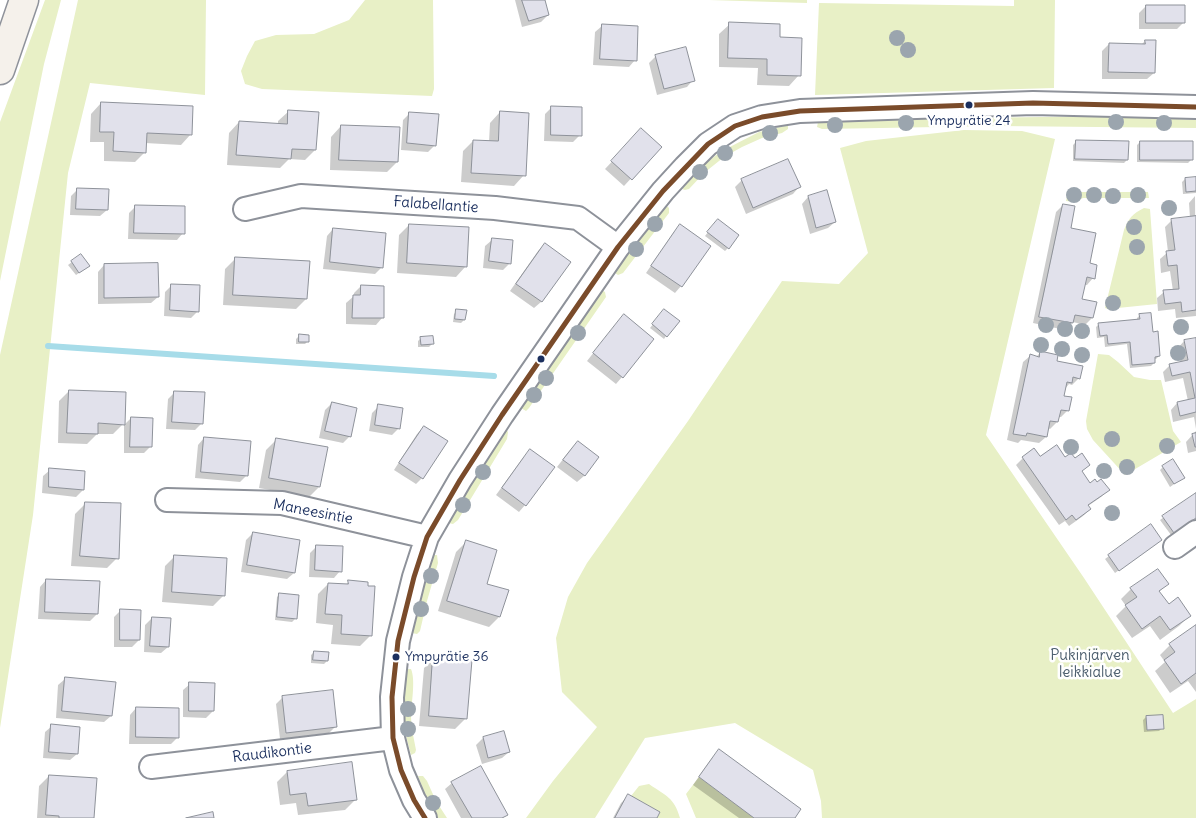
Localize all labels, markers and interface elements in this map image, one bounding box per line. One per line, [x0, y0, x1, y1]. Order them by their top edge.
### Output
marker: Ympyrätie 24 [964, 100, 974, 110]
place label: Ympyrätie 24 [927, 113, 1011, 129]
street label: Falabellantie [393, 193, 479, 217]
unlabelled marker [536, 354, 546, 364]
street label: Maneesintie [272, 495, 354, 529]
park label: Pukinjärven leikkialue [1050, 647, 1130, 682]
place label: Ympyrätie 36 [405, 649, 489, 665]
marker: Ympyrätie 36 [391, 652, 401, 662]
street label: Raudikontie [231, 739, 313, 767]

